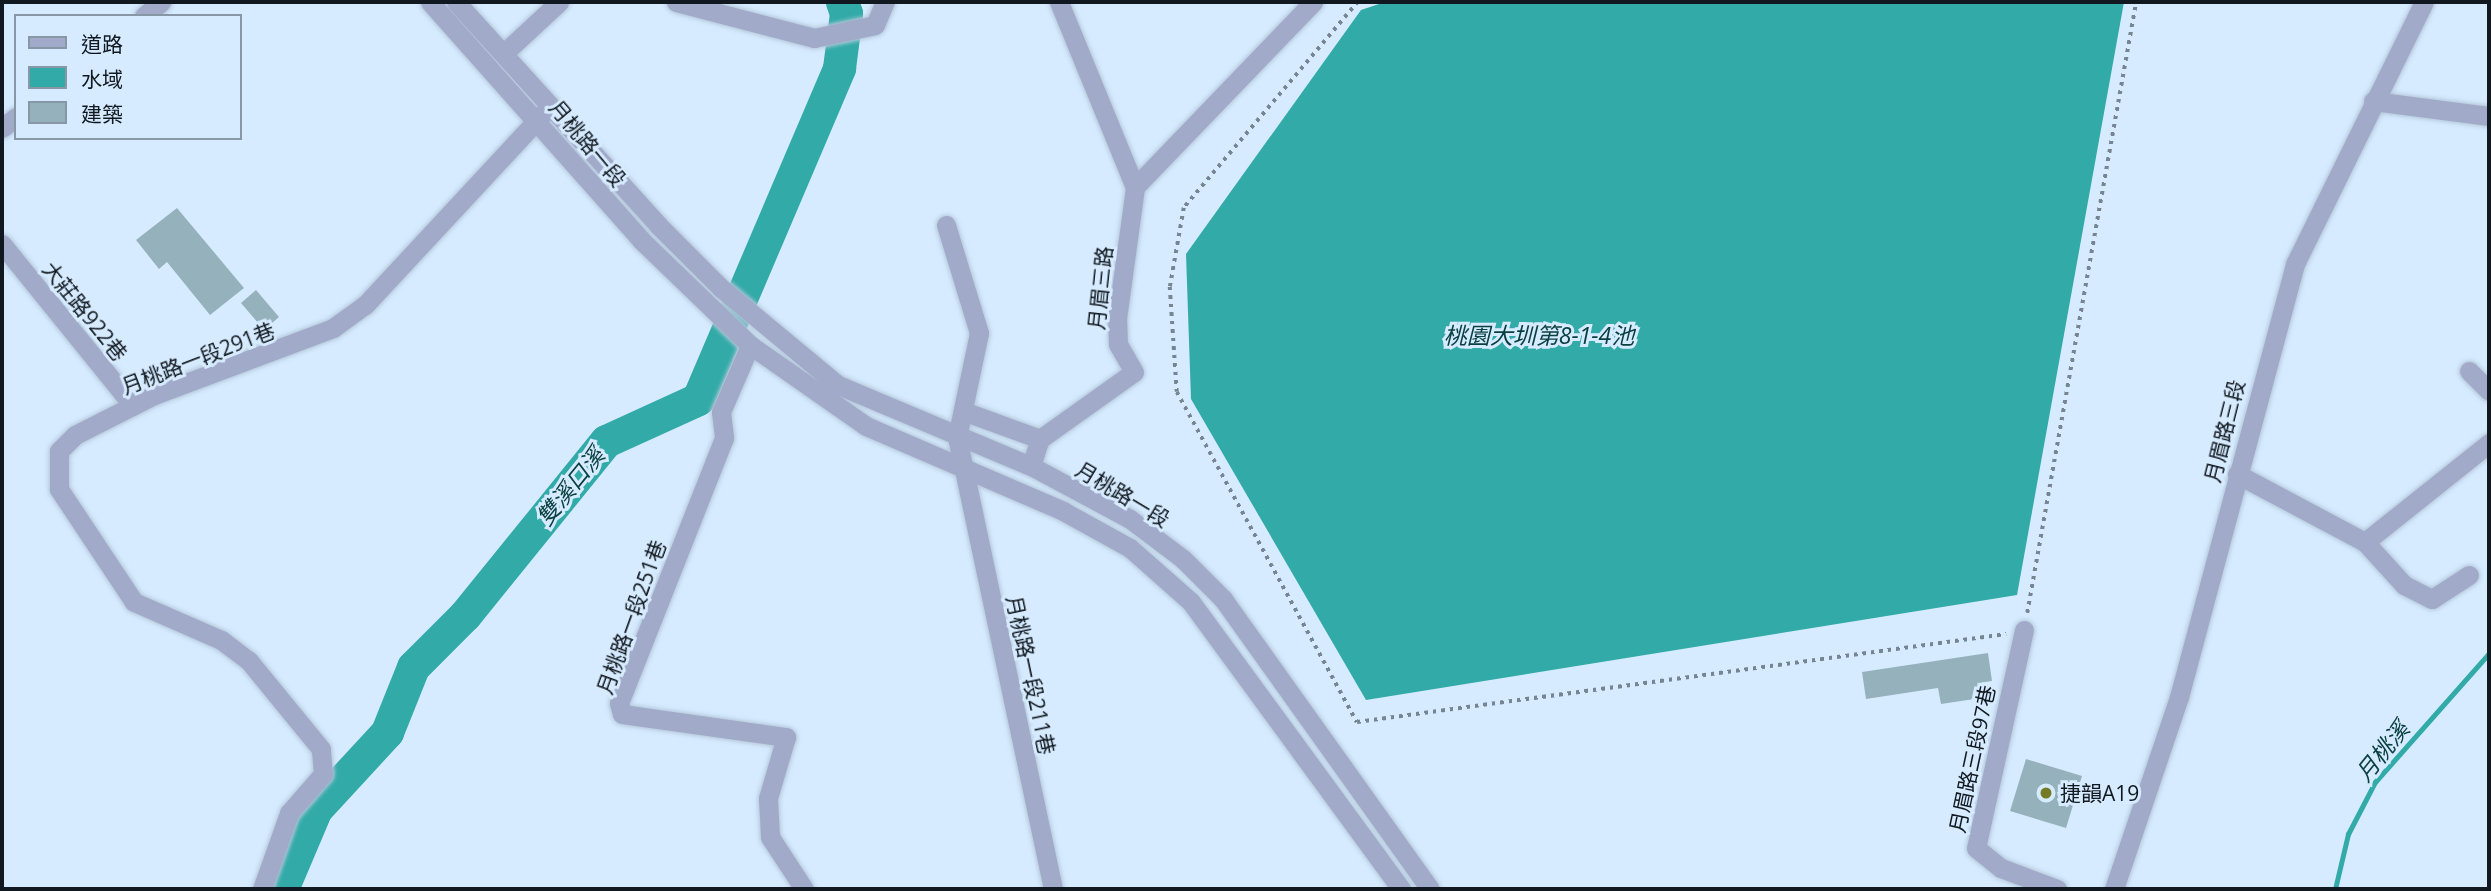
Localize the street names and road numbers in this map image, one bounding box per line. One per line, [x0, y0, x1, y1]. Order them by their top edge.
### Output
street label: 月桃路一段 [545, 95, 631, 191]
street label: 月眉三路 [1083, 245, 1117, 331]
street label: 大莊路922巷 [37, 256, 133, 366]
street label: 月桃路一段291巷 [118, 317, 278, 399]
street label: 月眉路三段 [2199, 377, 2249, 485]
street label: 月桃路一段 [1072, 456, 1174, 532]
street label: 月桃路一段251巷 [591, 537, 671, 697]
street label: 月桃路一段211巷 [1002, 593, 1060, 757]
street label: 月眉路三段97巷 [1944, 683, 2000, 835]

